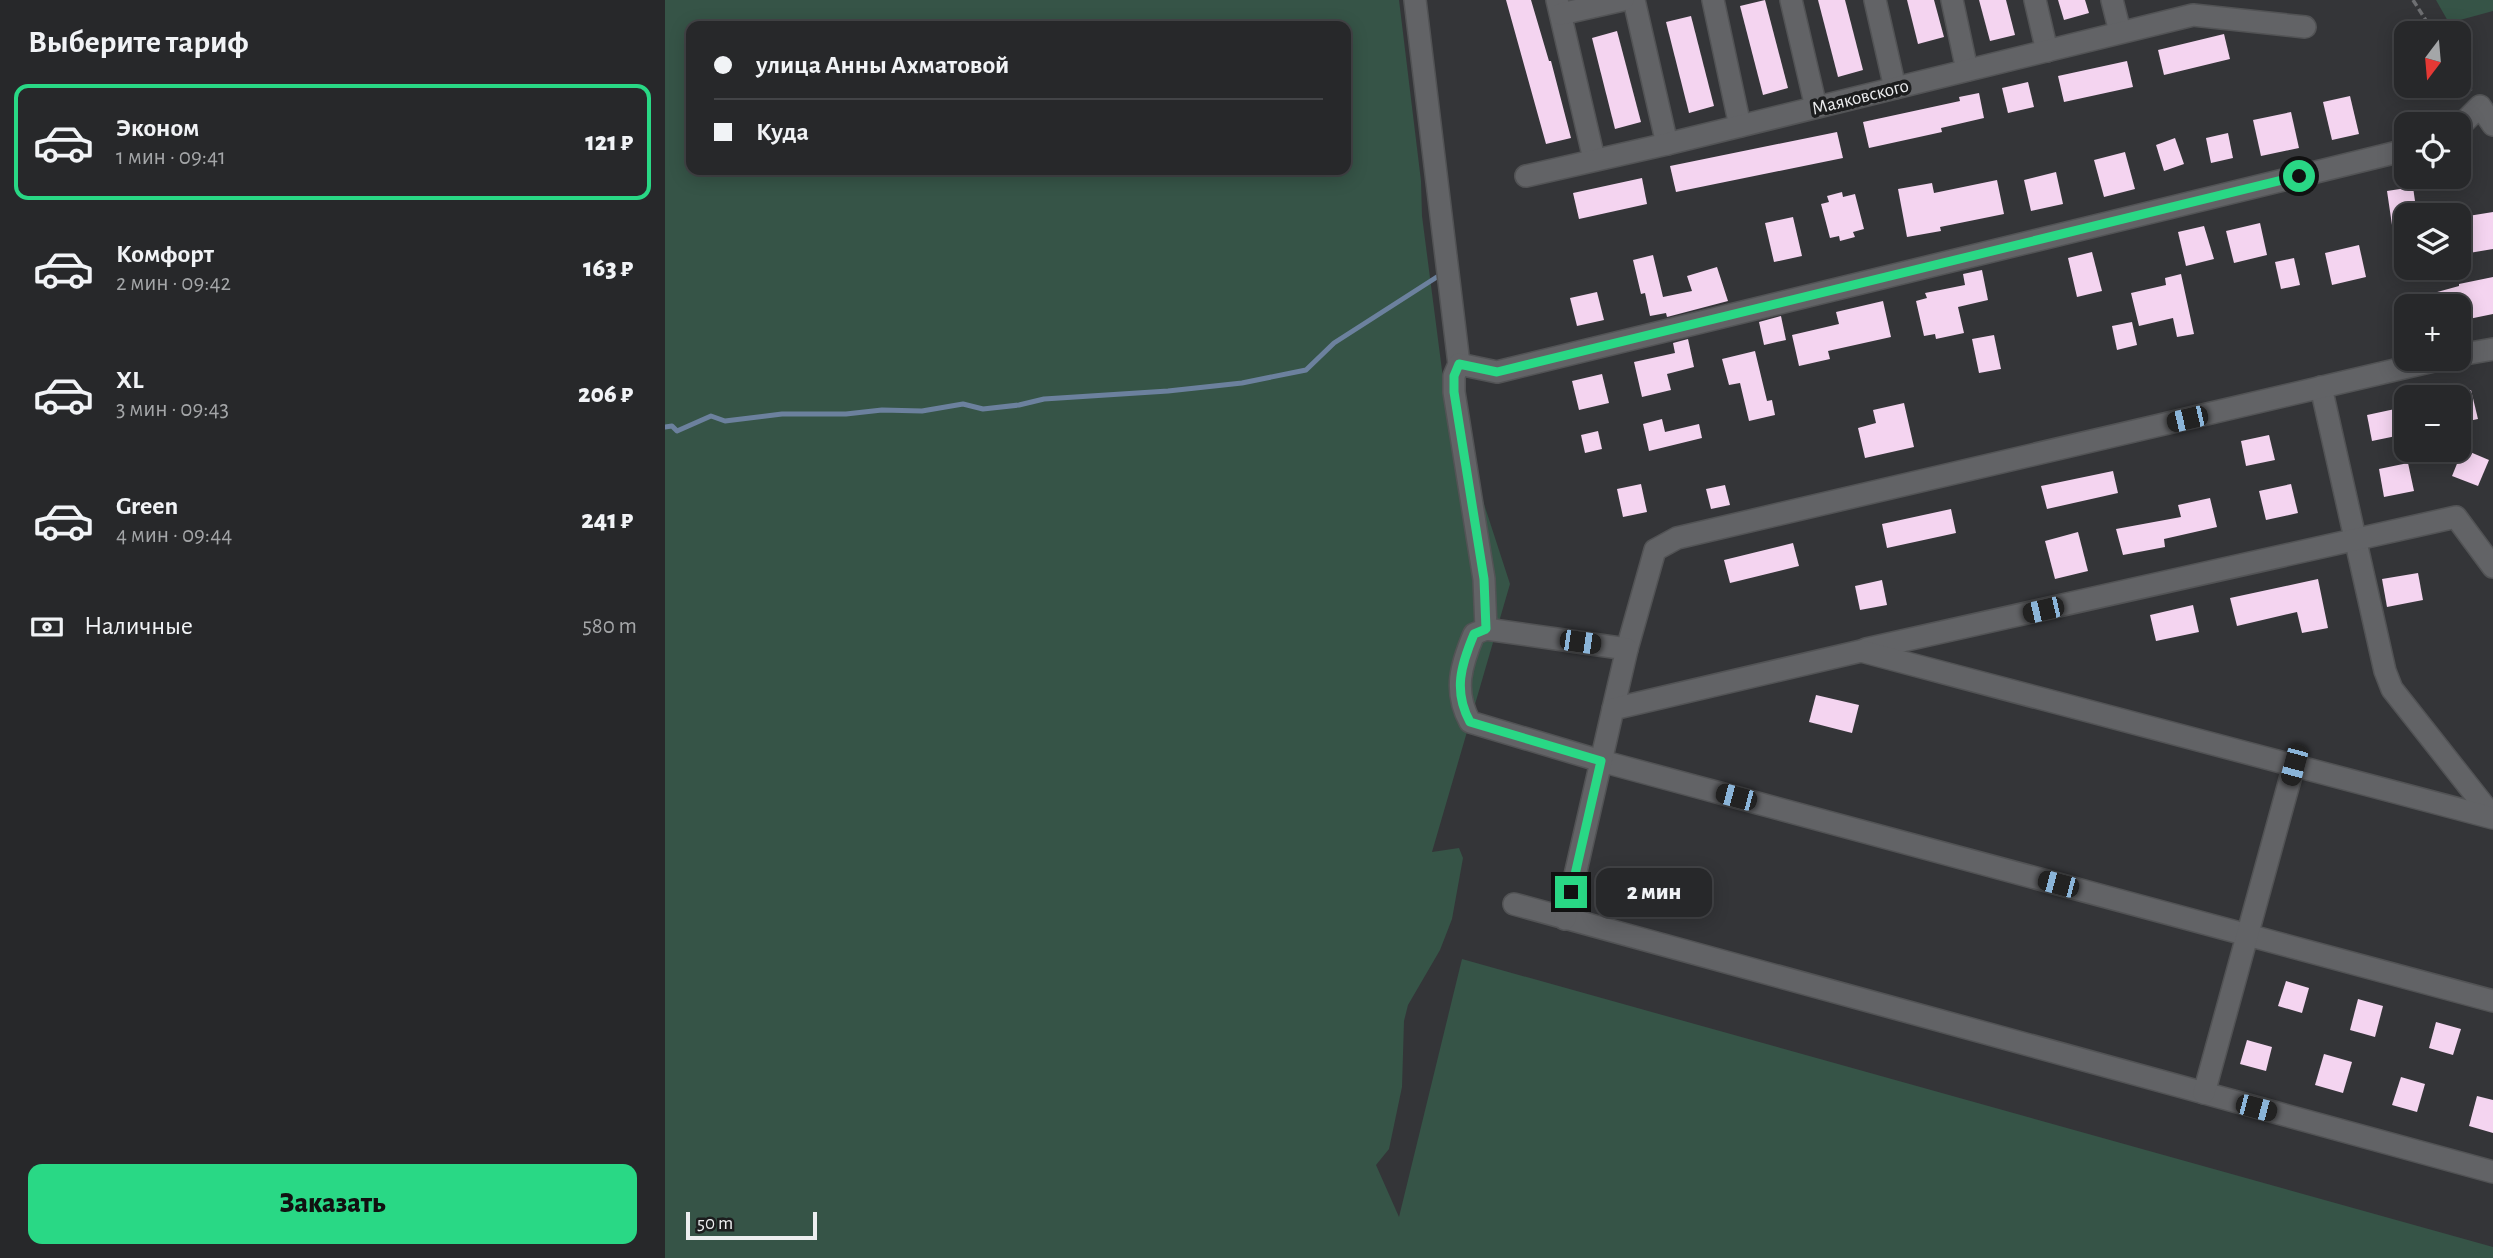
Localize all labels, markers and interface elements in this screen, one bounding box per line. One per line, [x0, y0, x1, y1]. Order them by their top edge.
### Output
north arrow [2394, 21, 2471, 98]
map controls [2394, 21, 2471, 462]
text: Выберите тариф [28, 26, 249, 58]
text: улица Анны Ахматовой [756, 52, 1009, 78]
street label: Маяковского [1810, 76, 1911, 119]
icon: car [32, 111, 95, 174]
button: locate [2394, 112, 2471, 189]
text: Эконом [116, 115, 199, 141]
text: Куда [756, 119, 809, 145]
text: 121 ₽ [585, 129, 633, 155]
text: 1 мин · 09:41 [116, 146, 226, 169]
route start [2283, 160, 2315, 192]
button: layers [2394, 203, 2471, 280]
icon: car [32, 237, 95, 300]
text: Комфорт [116, 241, 214, 267]
text: 163 ₽ [583, 255, 633, 281]
text: 2 мин · 09:42 [116, 272, 231, 295]
button: + [2394, 294, 2471, 371]
icon: car [32, 363, 95, 426]
text: XL [116, 367, 143, 393]
text: 206 ₽ [578, 381, 633, 407]
button: − [2394, 385, 2471, 462]
text: 3 мин · 09:43 [116, 398, 229, 421]
car [2165, 404, 2210, 434]
icon: car [32, 489, 95, 552]
text: Green [116, 493, 178, 519]
text: 241 ₽ [581, 507, 633, 533]
text: 4 мин · 09:44 [116, 524, 232, 547]
car [2021, 595, 2066, 625]
icon: cash [28, 608, 66, 646]
text: Наличные [84, 613, 193, 639]
text: 580 m [582, 615, 637, 638]
car [1558, 629, 1603, 655]
car [2279, 742, 2310, 788]
car [1713, 781, 1760, 813]
callout: 2 мин [1595, 868, 1711, 917]
car [2035, 868, 2082, 900]
route end [1555, 876, 1587, 908]
text: 2 мин [1627, 881, 1681, 904]
car [2233, 1092, 2280, 1124]
button: Заказать [28, 1164, 637, 1244]
scale bar [686, 1209, 817, 1241]
text: 50 m [697, 1214, 733, 1233]

